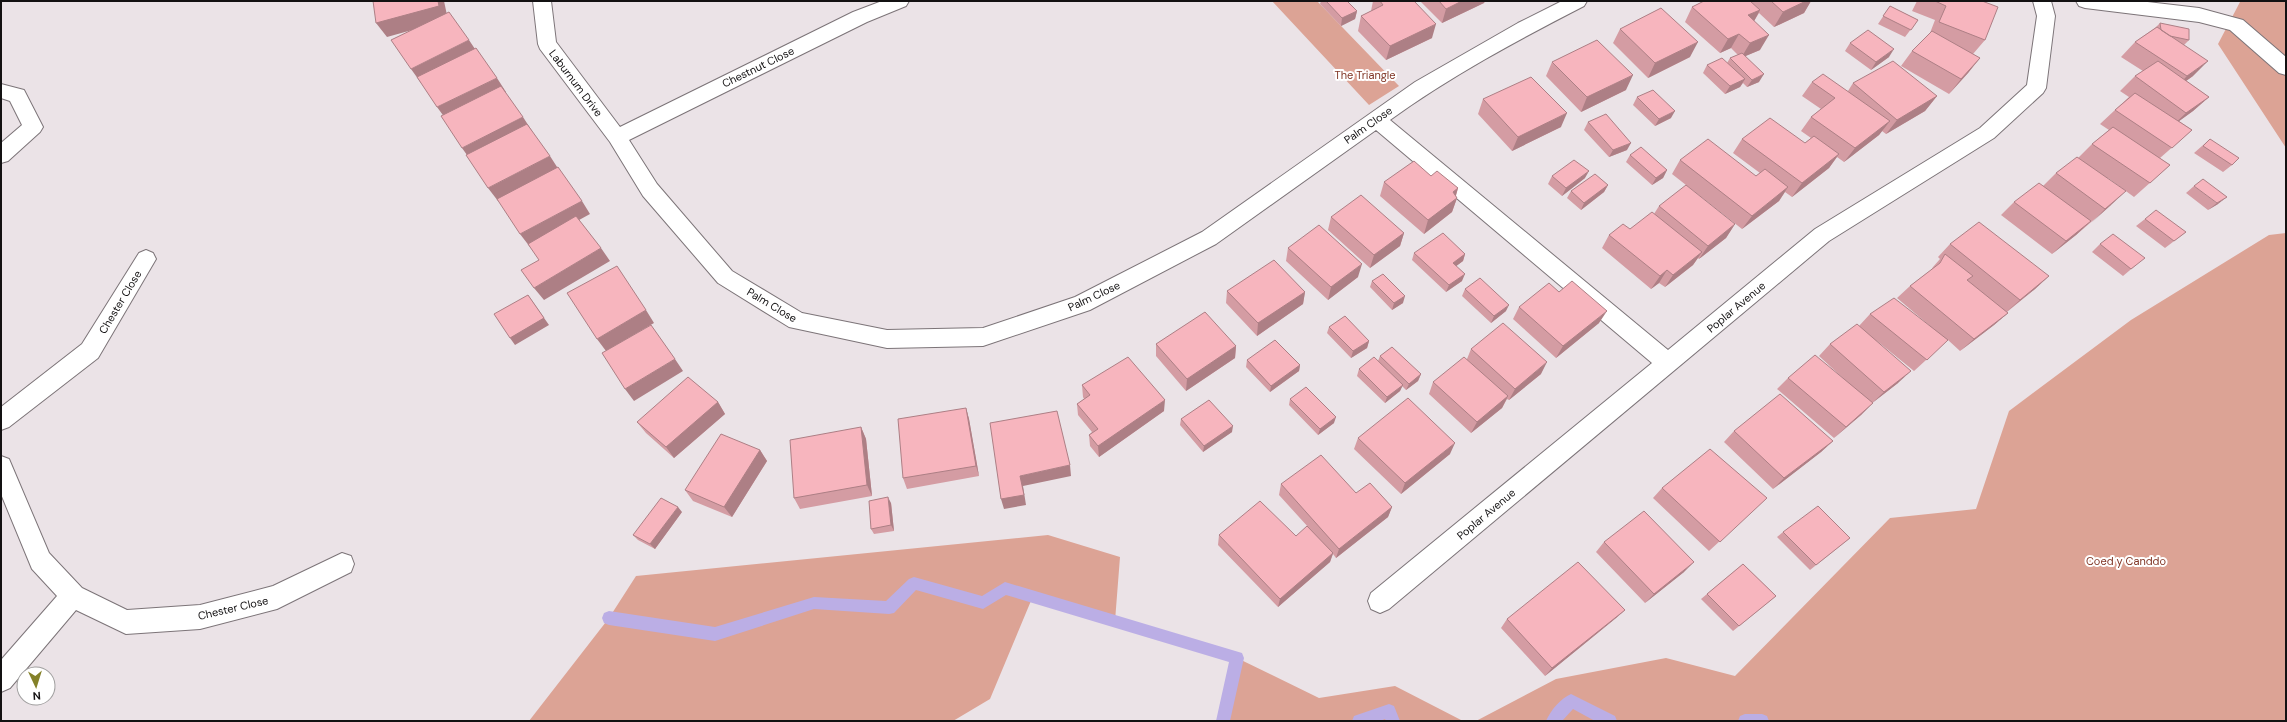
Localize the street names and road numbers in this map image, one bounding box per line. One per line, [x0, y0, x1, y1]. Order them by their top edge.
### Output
street label: Chestnut Close [720, 43, 796, 91]
street label: Laburnum Drive [546, 47, 606, 119]
street label: Palm Close [1341, 103, 1395, 147]
street label: Chester Close [96, 268, 144, 336]
street label: Palm Close [1066, 278, 1122, 314]
street label: Poplar Avenue [1704, 278, 1768, 336]
street label: Palm Close [744, 285, 800, 325]
street label: Poplar Avenue [1454, 485, 1518, 543]
street label: Chester Close [196, 593, 270, 623]

